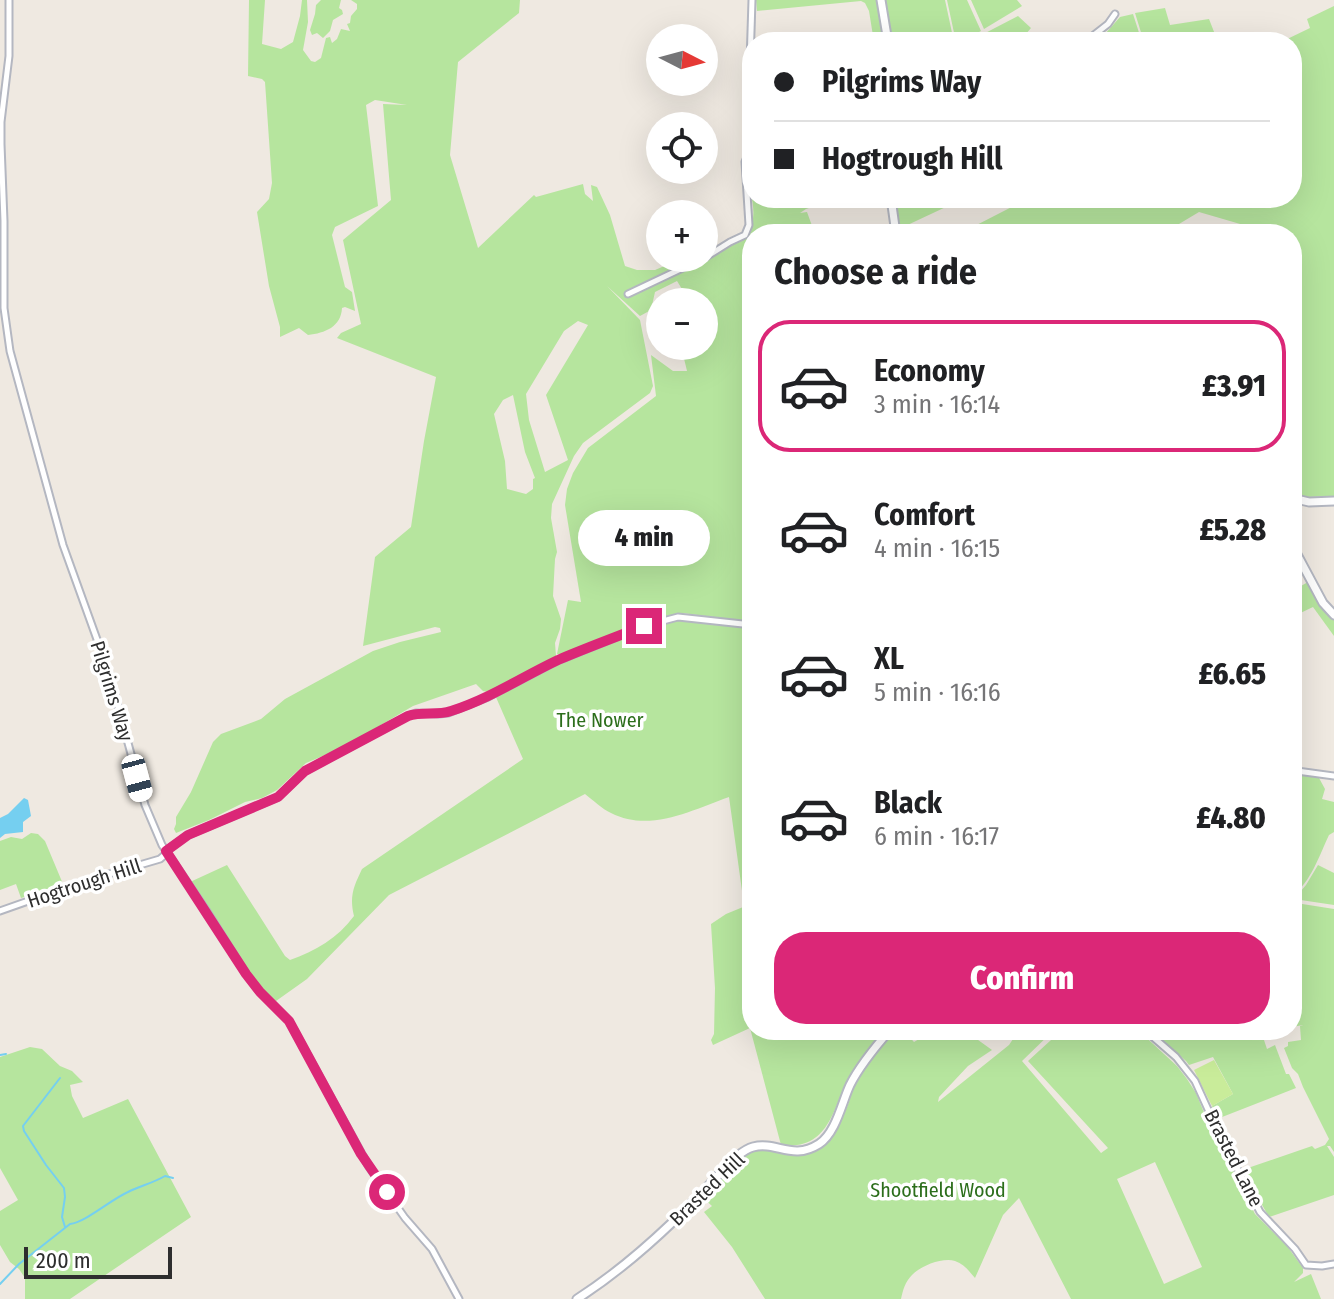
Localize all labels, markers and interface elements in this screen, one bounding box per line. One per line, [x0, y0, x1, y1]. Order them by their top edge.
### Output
north arrow [646, 24, 718, 96]
map controls [646, 24, 718, 360]
text: Pilgrims Way [822, 64, 981, 100]
button: locate [646, 112, 718, 184]
text: Hogtrough Hill [822, 141, 1002, 177]
button: + [646, 200, 718, 272]
text: Choose a ride [774, 250, 977, 294]
button: − [646, 288, 718, 360]
icon: car [778, 350, 850, 422]
text: Economy [874, 353, 985, 389]
text: £3.91 [1202, 368, 1266, 404]
text: 3 min · 16:14 [874, 389, 1000, 420]
icon: car [778, 494, 850, 566]
text: Comfort [874, 497, 975, 533]
callout: 4 min [578, 510, 710, 566]
text: £5.28 [1199, 512, 1266, 548]
text: 4 min [615, 522, 673, 553]
text: 4 min · 16:15 [874, 533, 1000, 564]
route end [626, 608, 662, 644]
street label: Pilgrims Way [85, 638, 139, 744]
icon: car [778, 638, 850, 710]
text: XL [874, 641, 904, 677]
text: £6.65 [1199, 656, 1266, 692]
text: 5 min · 16:16 [874, 677, 1001, 708]
park label: The Nower [557, 708, 644, 732]
car [119, 752, 155, 804]
icon: car [778, 782, 850, 854]
text: Black [874, 785, 942, 821]
text: £4.80 [1196, 800, 1266, 836]
text: 6 min · 16:17 [874, 821, 999, 852]
street label: Hogtrough Hill [24, 853, 144, 913]
button: Confirm [774, 932, 1270, 1024]
street label: Brasted Lane [1199, 1105, 1269, 1211]
street label: Brasted Hill [665, 1147, 749, 1231]
route start [369, 1174, 405, 1210]
park label: Shootfield Wood [870, 1178, 1006, 1202]
scale bar [24, 1243, 172, 1279]
text: 200 m [36, 1247, 91, 1274]

